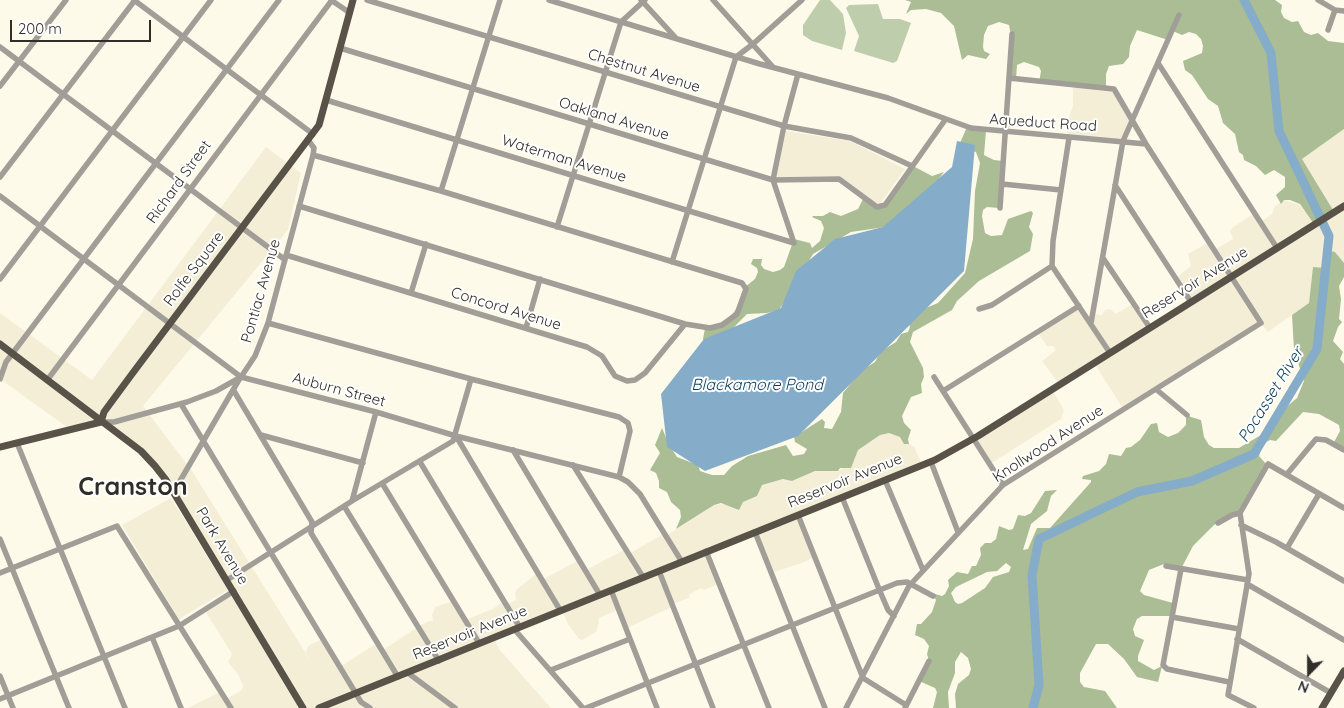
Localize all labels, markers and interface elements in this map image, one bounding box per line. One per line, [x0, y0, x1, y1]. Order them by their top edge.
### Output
scale bar [12, 10, 154, 42]
text: 200 m [18, 19, 62, 38]
street label: Chestnut Avenue [586, 45, 702, 97]
street label: Oakland Avenue [557, 94, 671, 144]
street label: Aqueduct Road [989, 110, 1097, 136]
street label: Waterman Avenue [499, 131, 629, 187]
street label: Richard Street [143, 137, 215, 227]
street label: Rolfe Square [160, 228, 228, 310]
street label: Pontiac Avenue [238, 237, 284, 345]
street label: Reservoir Avenue [1139, 243, 1251, 323]
street label: Concord Avenue [449, 284, 563, 334]
water label: Pocasset River [1234, 344, 1308, 446]
street label: Auburn Street [291, 369, 387, 411]
water label: Blackamore Pond [691, 375, 823, 395]
street label: Knollwood Avenue [989, 402, 1107, 486]
street label: Reservoir Avenue [785, 450, 905, 512]
district label: Cranston [78, 472, 188, 502]
street label: Park Avenue [192, 504, 252, 588]
street label: Reservoir Avenue [410, 602, 530, 664]
north arrow [1284, 648, 1334, 698]
text: N [1295, 677, 1312, 697]

